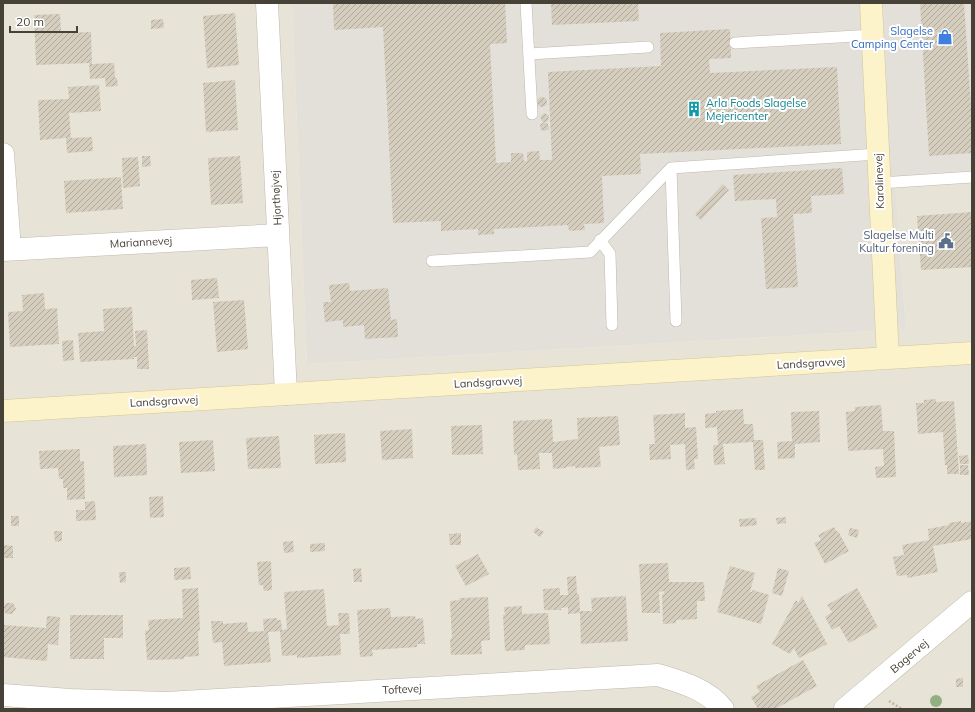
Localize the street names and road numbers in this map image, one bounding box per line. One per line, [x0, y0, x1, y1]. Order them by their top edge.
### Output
street label: Karolinevej [871, 153, 887, 209]
street label: Hjorthøjvej [268, 170, 284, 226]
street label: Mariannevej [109, 233, 173, 251]
street label: Landsgravvej [776, 354, 846, 372]
street label: Landsgravvej [453, 373, 523, 391]
street label: Landsgravvej [129, 392, 199, 410]
street label: Bagervej [887, 636, 931, 676]
street label: Toftevej [382, 681, 422, 697]

